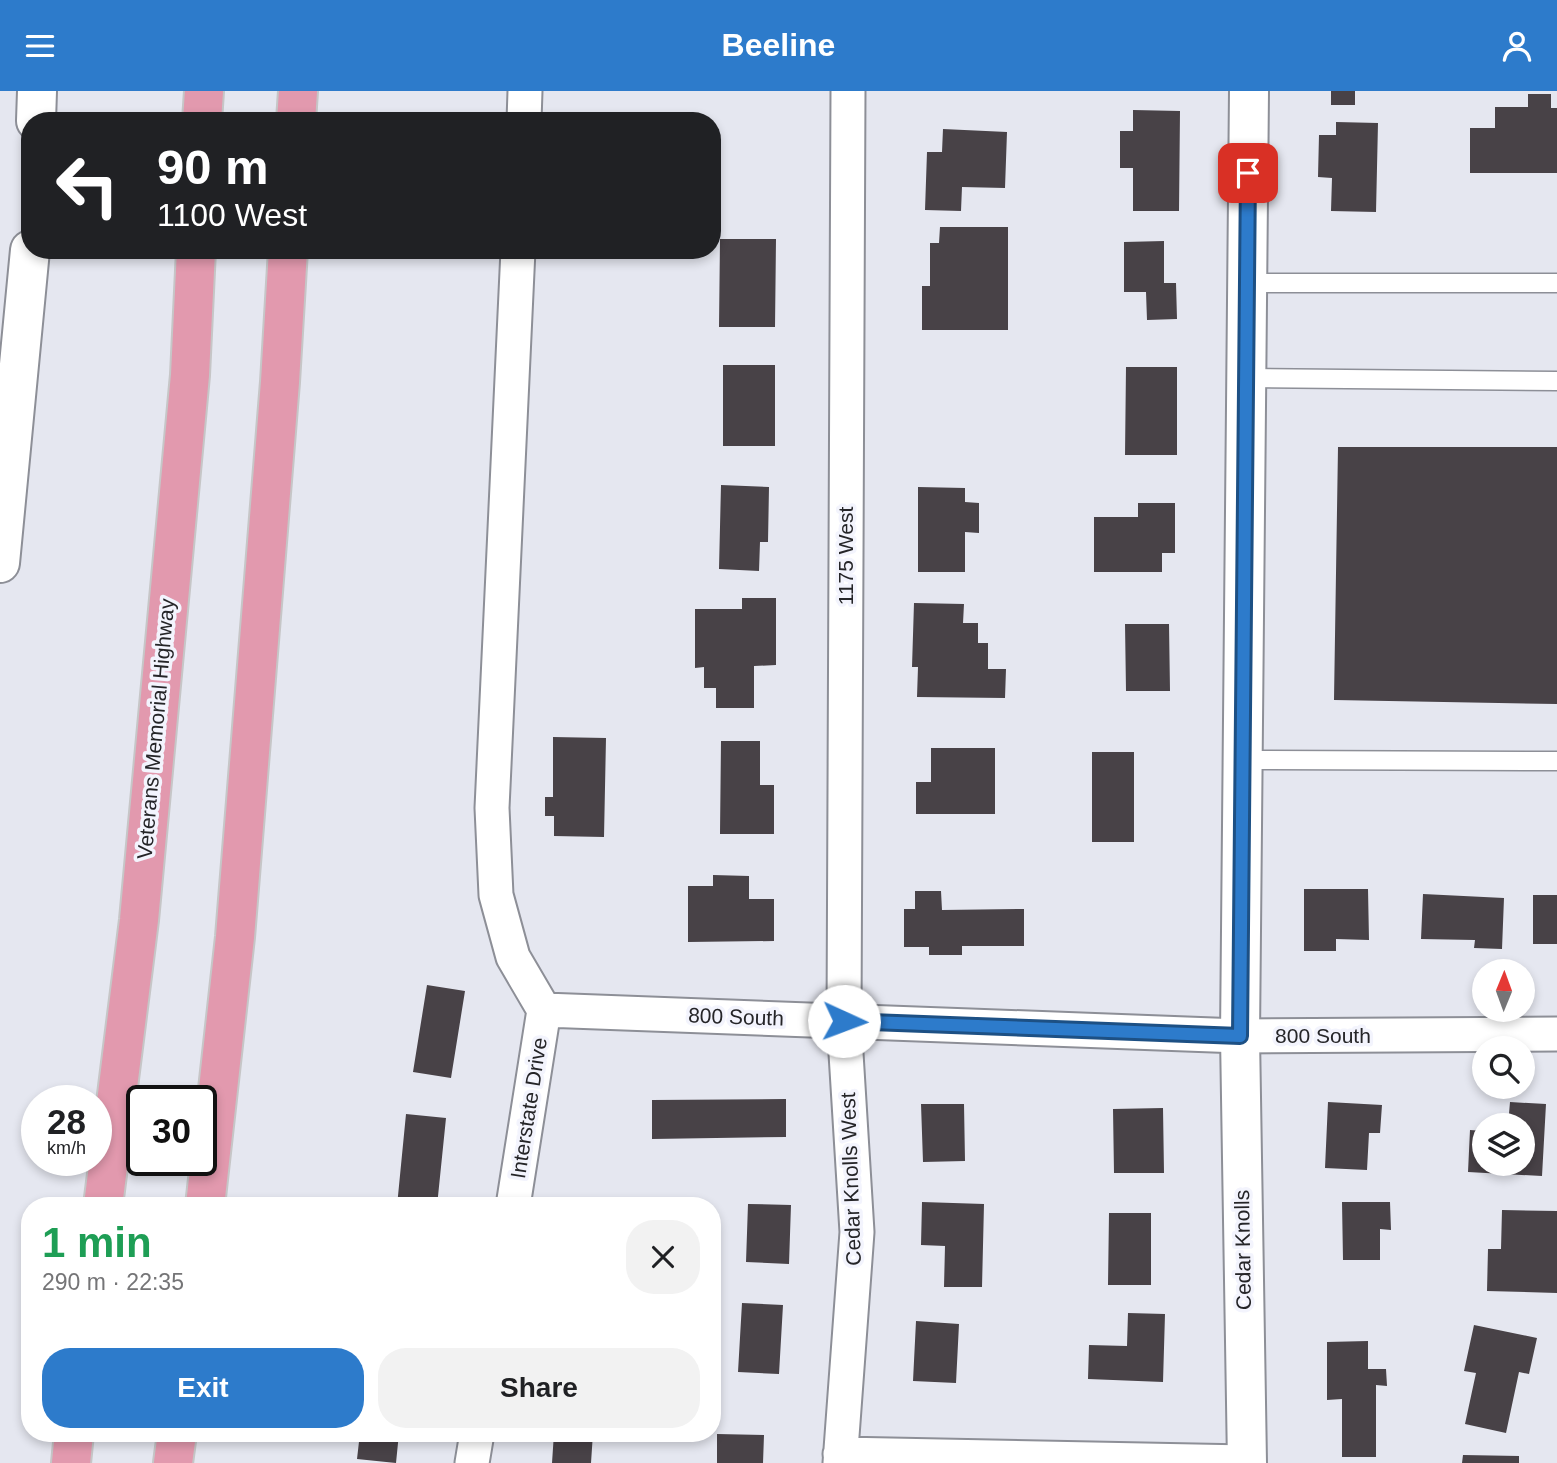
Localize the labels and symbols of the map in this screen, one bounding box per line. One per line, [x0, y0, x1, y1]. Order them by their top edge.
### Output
pin [1218, 143, 1278, 203]
street label: 1175 West [834, 507, 857, 605]
street label: Veterans Memorial Highway [133, 597, 178, 860]
north arrow [1472, 959, 1535, 1022]
position arrow [807, 984, 881, 1058]
street label: 800 South [688, 1003, 784, 1030]
street label: 800 South [1275, 1024, 1371, 1047]
street label: Interstate Drive [506, 1036, 551, 1180]
speed limit sign: 30 [126, 1085, 217, 1176]
street label: Cedar Knolls West [836, 1092, 865, 1266]
street label: Cedar Knolls [1230, 1190, 1255, 1310]

